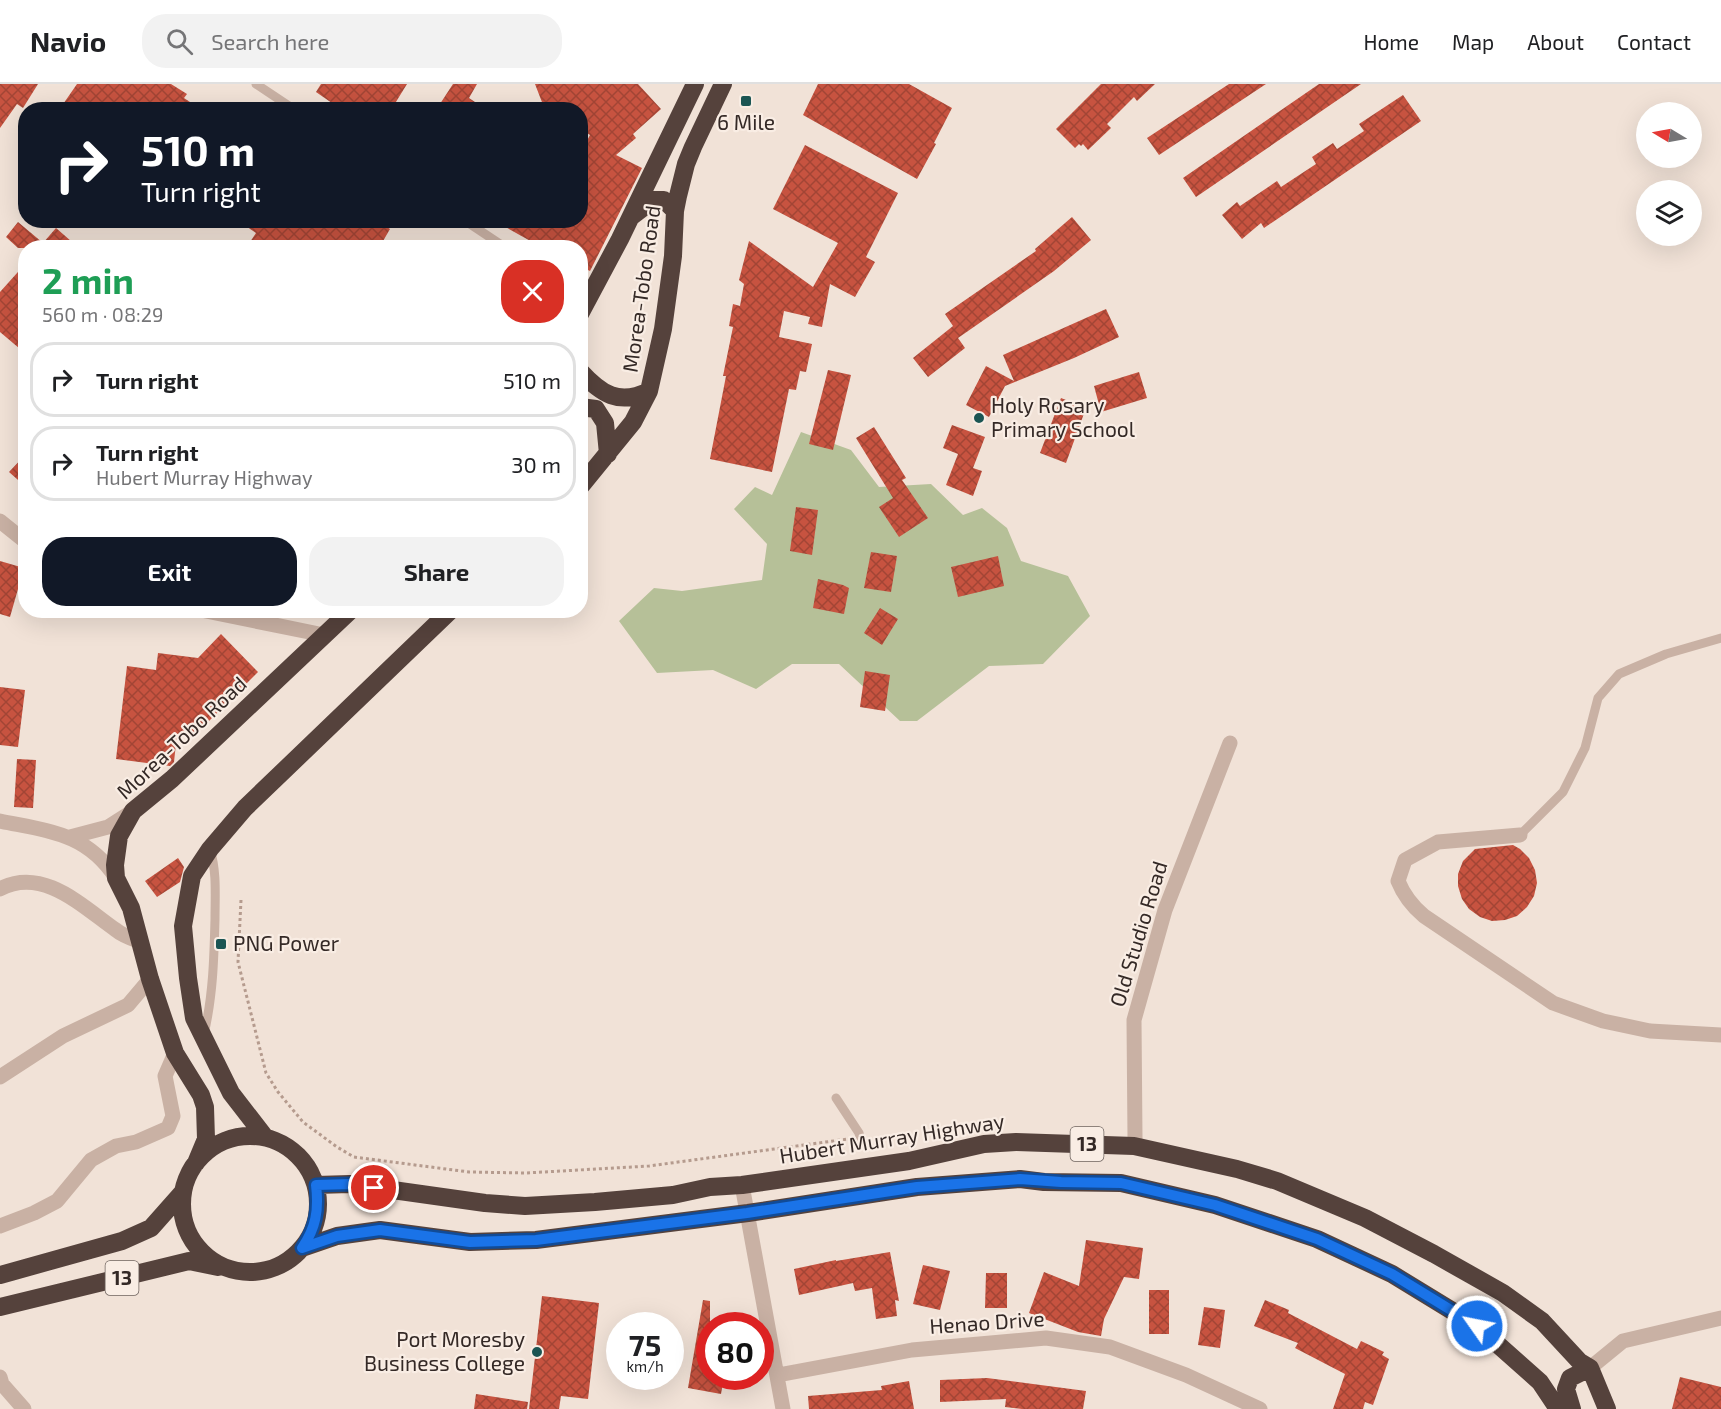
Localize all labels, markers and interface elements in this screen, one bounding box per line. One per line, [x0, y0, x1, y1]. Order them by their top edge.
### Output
search box [142, 14, 562, 68]
text: Navio [30, 24, 106, 58]
icon: search [163, 25, 196, 58]
text: Search here [211, 28, 329, 54]
text: Home [1363, 29, 1419, 54]
text: Map [1452, 29, 1494, 54]
text: About [1527, 29, 1584, 54]
text: Contact [1617, 29, 1691, 54]
marker: 6 Mile [739, 94, 753, 108]
north arrow [1636, 102, 1702, 168]
map controls [1636, 102, 1702, 246]
place label: 6 Mile [717, 109, 775, 134]
text: 510 m [141, 124, 255, 174]
icon: right [42, 126, 120, 204]
text: Turn right [141, 175, 261, 207]
button: layers [1636, 180, 1702, 246]
street label: Morea-Tobo Road [616, 204, 665, 374]
text: 2 min [42, 258, 134, 301]
button: close [501, 260, 564, 323]
text: 560 m · 08:29 [42, 302, 163, 326]
icon: right [45, 363, 78, 396]
text: Turn right [96, 367, 198, 393]
text: 510 m [503, 367, 561, 393]
place label: Holy Rosary Primary School [991, 392, 1136, 441]
marker: Holy Rosary Primary School [972, 411, 986, 425]
text: Turn right [96, 439, 198, 465]
icon: right [45, 447, 78, 480]
text: 30 m [511, 451, 561, 477]
text: Hubert Murray Highway [96, 465, 313, 489]
button: Exit [42, 537, 297, 606]
button: Share [309, 537, 564, 606]
street label: Morea-Tobo Road [111, 670, 251, 803]
street label: Old Studio Road [1104, 858, 1172, 1009]
place label: PNG Power [233, 930, 340, 955]
marker: PNG Power [214, 937, 228, 951]
street label: Hubert Murray Highway [777, 1107, 1006, 1168]
road number: 13 [1070, 1127, 1104, 1161]
pin [348, 1162, 399, 1213]
icon: arrive [357, 1171, 390, 1204]
road number: 13 [106, 1261, 138, 1295]
position arrow [1445, 1294, 1509, 1358]
street label: Henao Drive [928, 1305, 1045, 1338]
speed limit sign: 80 [696, 1312, 774, 1390]
place label: Port Moresby Business College [364, 1326, 525, 1375]
text: 75 [629, 1326, 661, 1362]
marker: Port Moresby Business College [530, 1345, 544, 1359]
text: km/h [626, 1357, 664, 1375]

